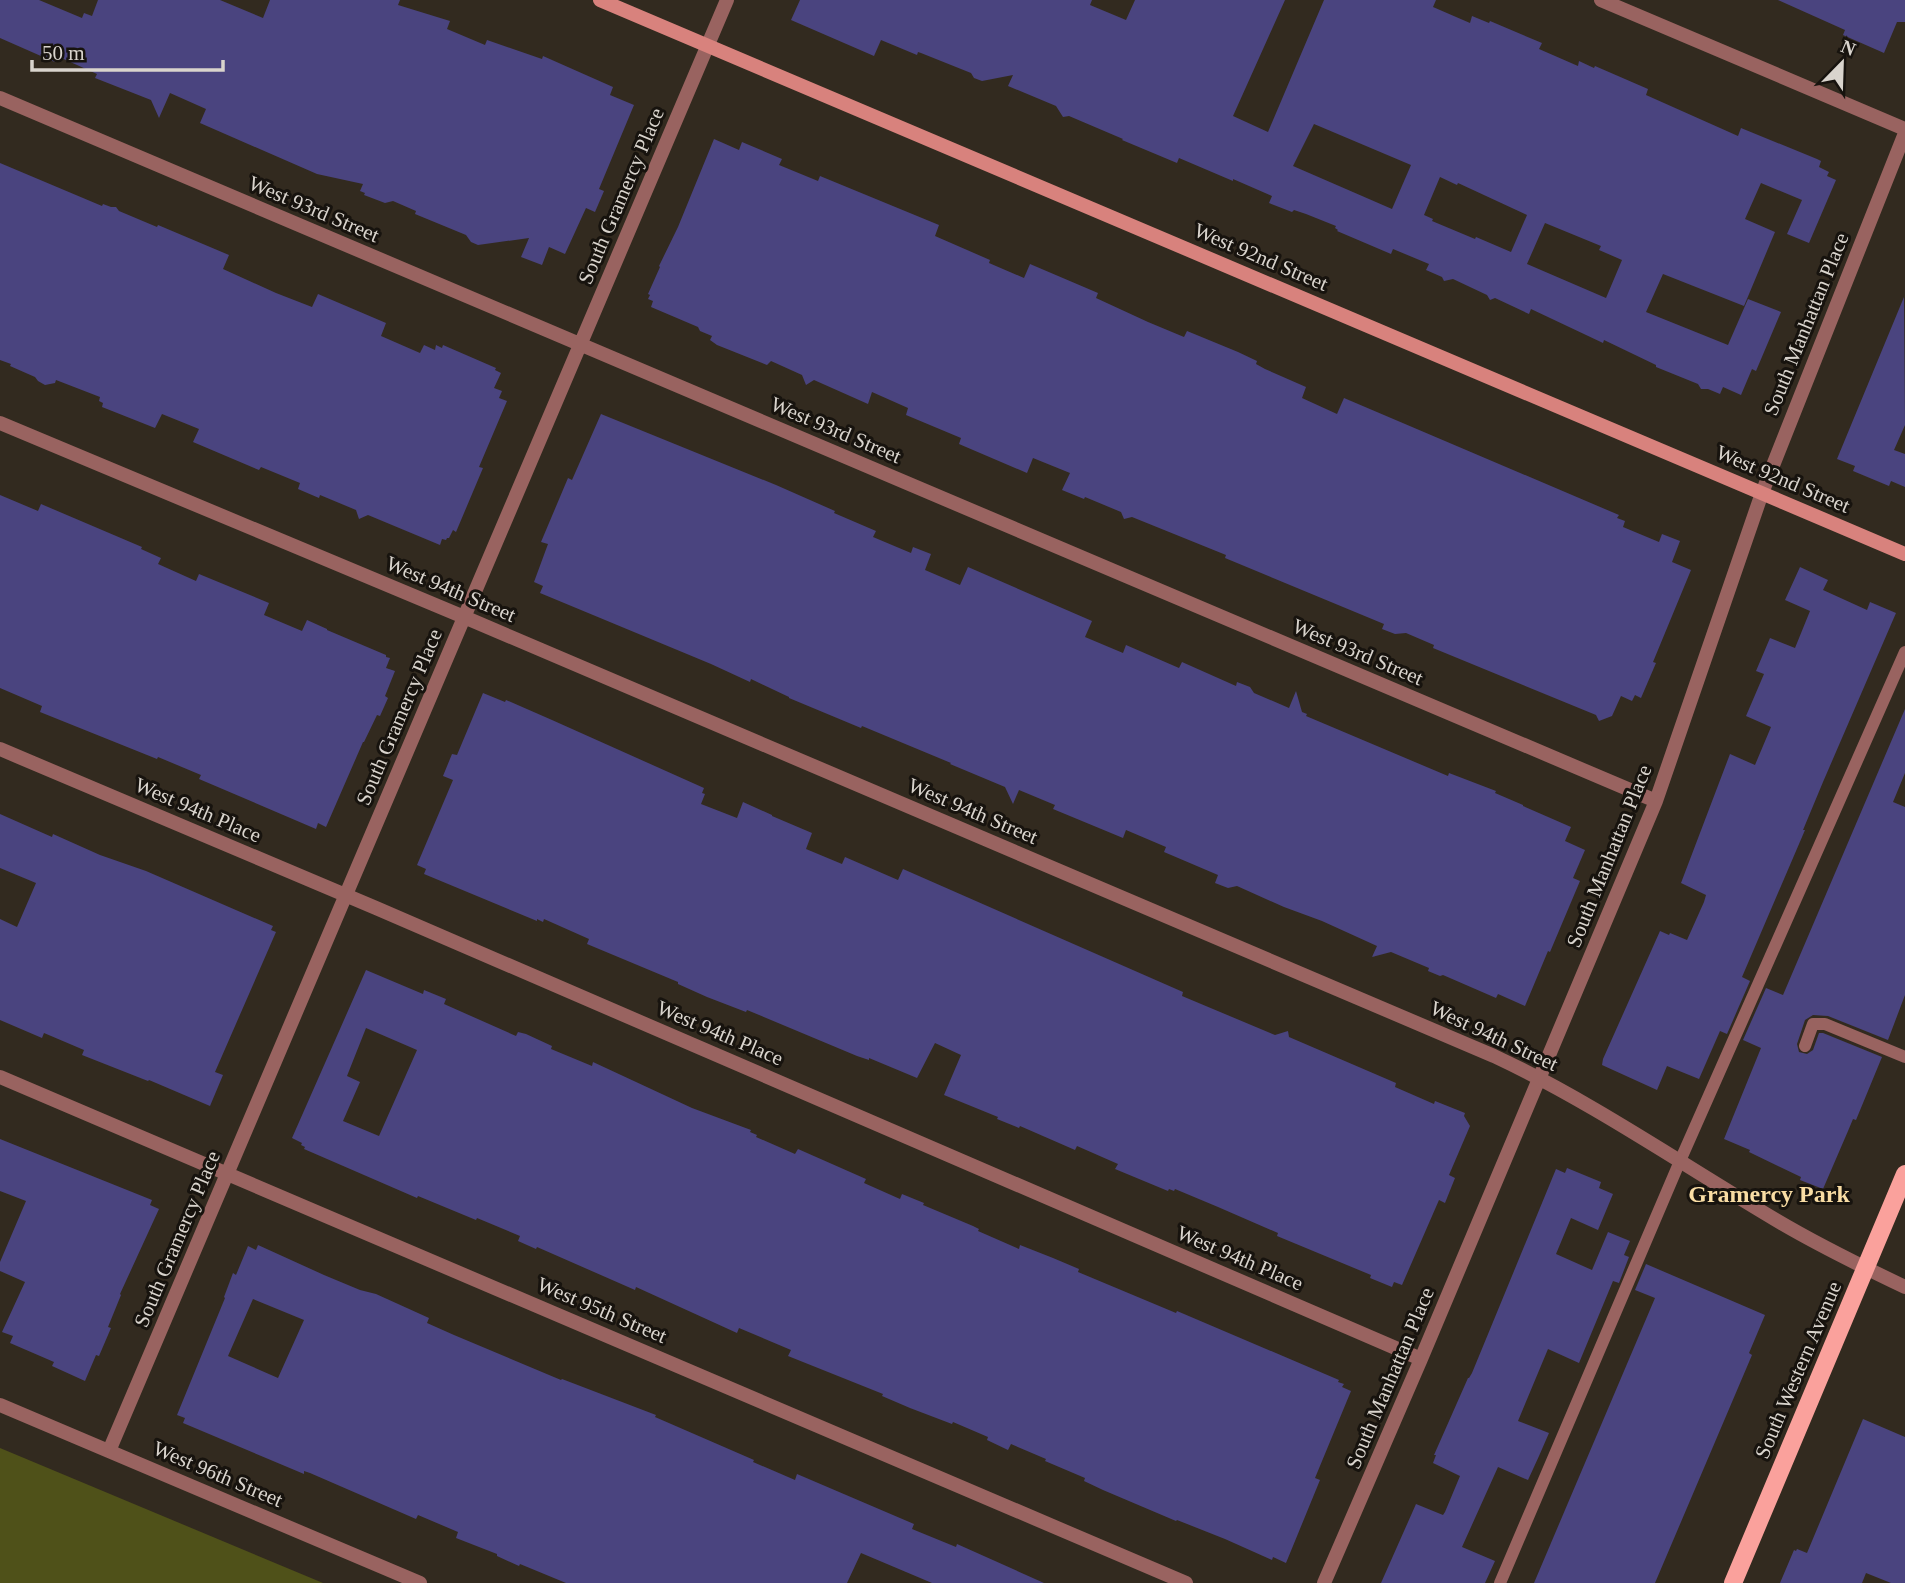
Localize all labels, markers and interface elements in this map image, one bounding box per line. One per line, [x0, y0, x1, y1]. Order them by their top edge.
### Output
scale bar [32, 28, 222, 72]
north arrow [1807, 28, 1877, 98]
text: N [1838, 35, 1859, 60]
text: 50 m [42, 41, 85, 65]
street label: South Gramercy Place [573, 104, 669, 288]
street label: West 93rd Street [245, 171, 383, 247]
street label: West 92nd Street [1191, 218, 1332, 296]
street label: South Manhattan Place [1758, 229, 1854, 419]
street label: West 93rd Street [767, 392, 905, 468]
street label: West 92nd Street [1713, 440, 1854, 518]
street label: West 94th Street [383, 551, 519, 627]
street label: West 93rd Street [1289, 614, 1427, 690]
street label: South Gramercy Place [351, 625, 447, 809]
street label: South Manhattan Place [1561, 761, 1657, 951]
street label: West 94th Place [131, 773, 265, 847]
street label: West 94th Street [905, 773, 1041, 849]
street label: West 94th Place [653, 996, 787, 1070]
street label: West 94th Street [1426, 996, 1562, 1076]
street label: South Gramercy Place [129, 1147, 225, 1331]
district label: Gramercy Park [1688, 1181, 1850, 1207]
street label: West 94th Place [1173, 1221, 1307, 1295]
street label: West 95th Street [534, 1272, 670, 1348]
street label: South Western Avenue [1750, 1278, 1846, 1462]
street label: South Manhattan Place [1341, 1284, 1439, 1472]
street label: West 96th Street [150, 1436, 286, 1512]

